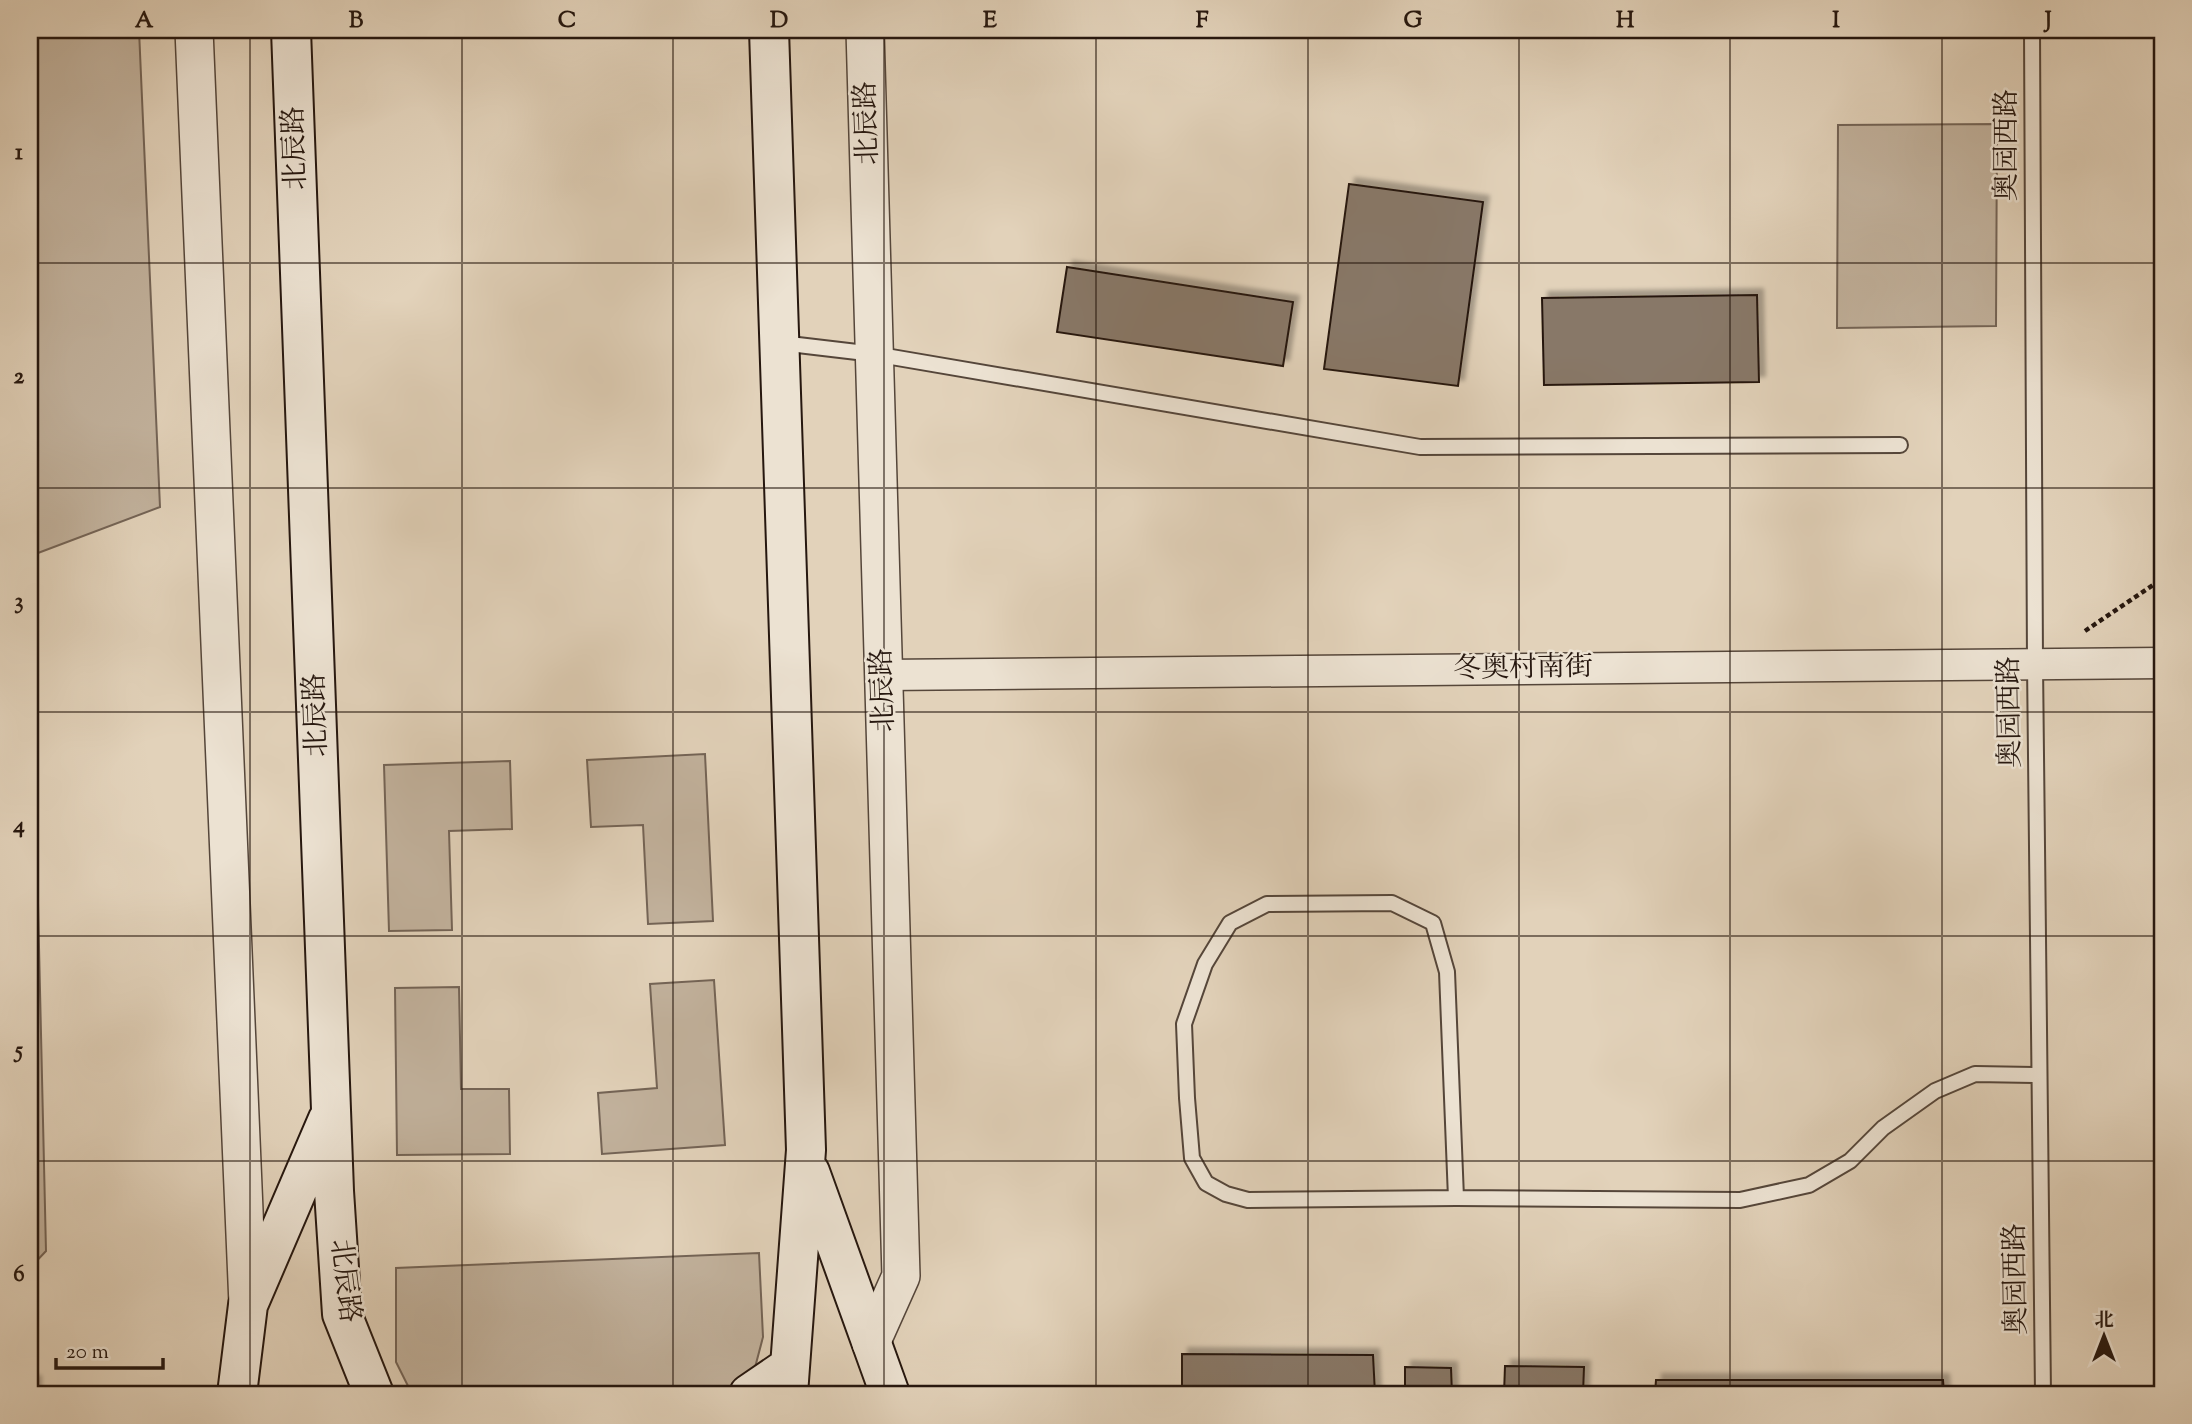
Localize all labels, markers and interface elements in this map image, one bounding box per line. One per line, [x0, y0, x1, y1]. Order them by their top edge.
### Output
text: A [135, 5, 154, 38]
text: B [349, 5, 364, 38]
text: C [558, 5, 576, 38]
text: D [770, 5, 788, 38]
text: E [983, 5, 997, 38]
text: F [1196, 5, 1209, 38]
text: G [1404, 5, 1423, 38]
text: H [1616, 5, 1635, 38]
text: I [1832, 5, 1840, 38]
text: J [2043, 5, 2052, 38]
street label: 北辰路 [847, 80, 889, 166]
street label: 奥园西路 [1988, 89, 2028, 201]
street label: 北辰路 [275, 105, 317, 191]
text: 1 [15, 137, 23, 170]
text: 2 [14, 361, 25, 394]
text: 3 [14, 586, 24, 619]
street label: 北辰路 [863, 647, 905, 733]
street label: 冬奥村南街 [1453, 648, 1593, 690]
street label: 奥园西路 [1990, 656, 2032, 768]
street label: 北辰路 [296, 672, 338, 758]
text: 4 [12, 810, 25, 843]
text: 5 [13, 1035, 23, 1068]
street label: 奥园西路 [1996, 1223, 2038, 1335]
street label: 北辰路 [319, 1237, 369, 1325]
text: 6 [13, 1259, 25, 1292]
north arrow [2070, 1302, 2140, 1372]
text: 北 [2094, 1308, 2114, 1335]
scale bar [56, 1326, 163, 1370]
text: 20 m [66, 1338, 109, 1368]

